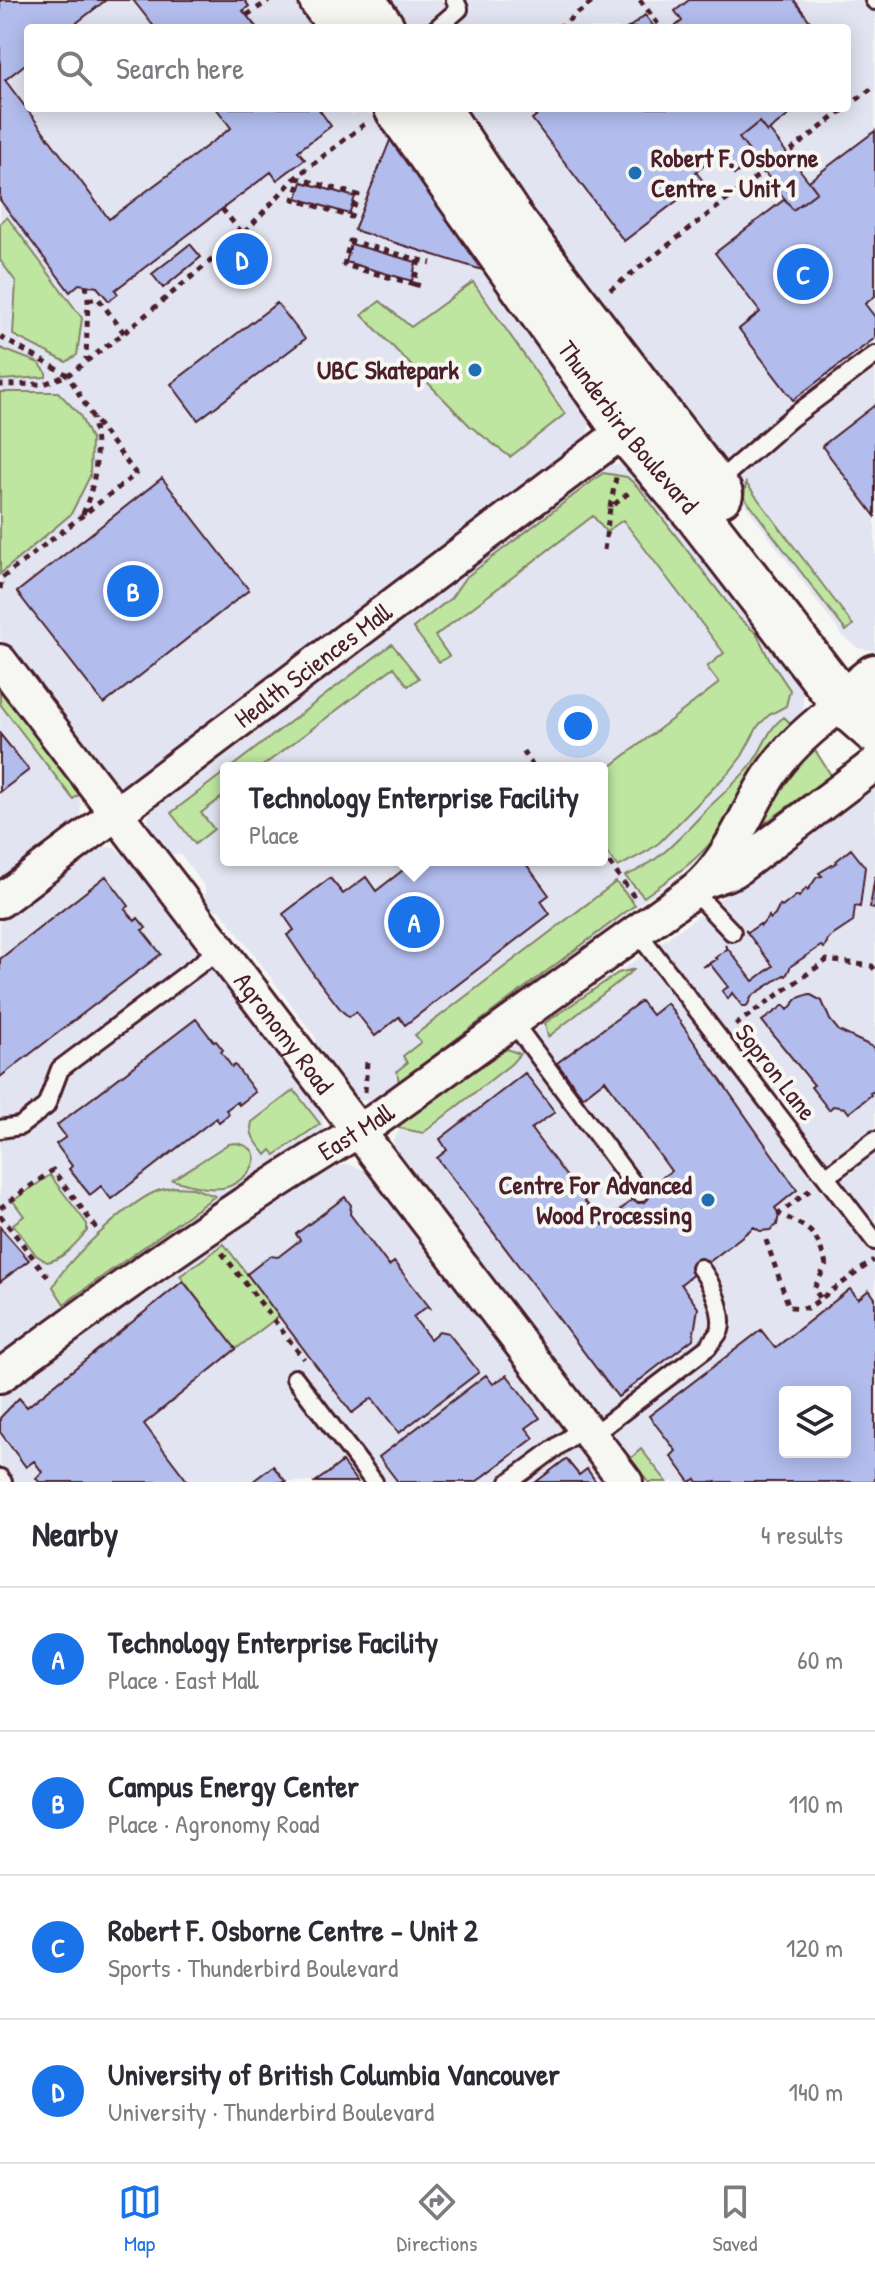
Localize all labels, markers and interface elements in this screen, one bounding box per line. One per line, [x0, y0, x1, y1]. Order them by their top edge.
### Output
search box [24, 24, 851, 112]
icon: search [52, 46, 96, 90]
text: Search here [116, 48, 244, 88]
place label: Robert F. Osborne Centre - Unit 1 [651, 140, 819, 205]
marker: Robert F. Osborne Centre - Unit 1 [626, 164, 644, 182]
pin: D [216, 229, 268, 289]
pin: C [777, 244, 829, 304]
street label: Thunderbird Boulevard [550, 333, 707, 521]
place label: UBC Skatepark [317, 352, 459, 388]
marker: UBC Skatepark [466, 361, 484, 379]
pin: B [107, 561, 159, 621]
street label: Health Sciences Mall [227, 593, 399, 735]
your location [558, 706, 598, 746]
popup [220, 762, 608, 866]
text: Technology Enterprise Facility [249, 777, 579, 817]
text: Place [249, 817, 299, 852]
pin: A [388, 892, 440, 952]
street label: Agronomy Road [226, 965, 342, 1101]
street label: Sopron Lane [728, 1016, 825, 1127]
street label: East Mall [311, 1094, 402, 1168]
place label: Centre For Advanced Wood Processing [498, 1167, 693, 1233]
marker: Centre For Advanced Wood Processing [699, 1191, 717, 1209]
map controls [779, 1386, 851, 1458]
button: layers [779, 1386, 851, 1458]
text: Nearby [32, 1511, 118, 1557]
text: 4 results [761, 1517, 843, 1552]
text: Technology Enterprise Facility [108, 1622, 438, 1662]
text: A [52, 1642, 64, 1677]
text: 60 m [797, 1642, 843, 1677]
text: Place · East Mall [108, 1662, 259, 1697]
text: Campus Energy Center [108, 1766, 359, 1806]
text: B [51, 1786, 65, 1821]
text: 110 m [789, 1786, 843, 1821]
text: Place · Agronomy Road [108, 1806, 319, 1841]
text: Robert F. Osborne Centre - Unit 2 [108, 1910, 478, 1950]
text: C [51, 1930, 65, 1965]
text: 120 m [786, 1930, 843, 1965]
text: Sports · Thunderbird Boulevard [108, 1950, 398, 1985]
text: University of British Columbia Vancouver [108, 2054, 560, 2094]
text: D [52, 2074, 64, 2109]
text: 140 m [789, 2074, 843, 2109]
text: University · Thunderbird Boulevard [108, 2094, 434, 2129]
tab: Map [118, 2180, 162, 2258]
tab: Directions [397, 2180, 478, 2258]
tab: Saved [713, 2180, 757, 2258]

